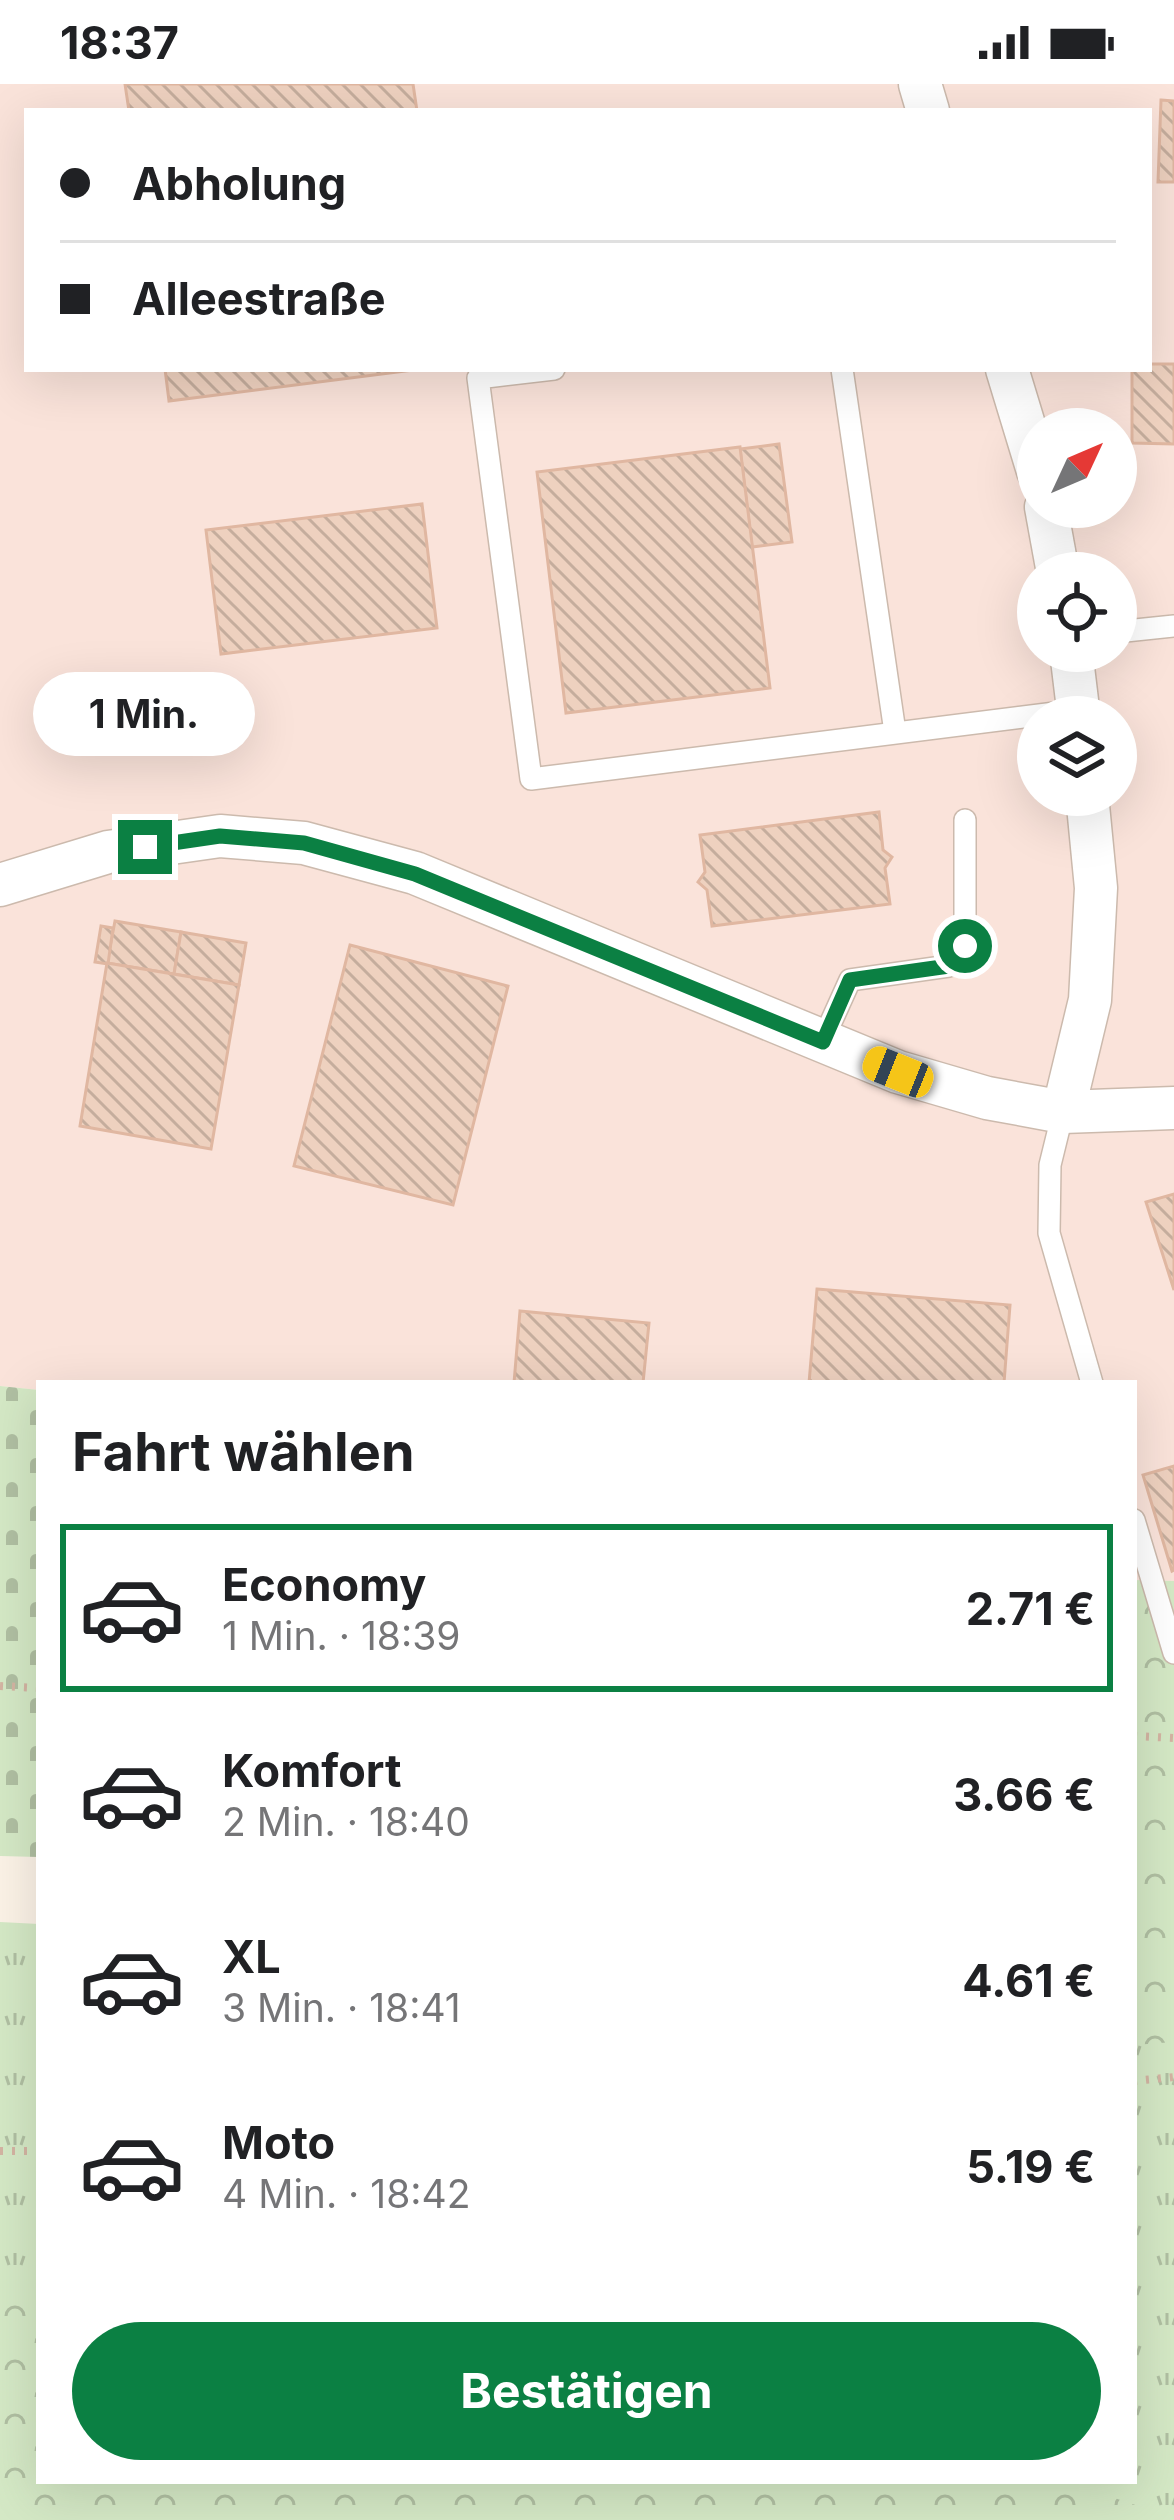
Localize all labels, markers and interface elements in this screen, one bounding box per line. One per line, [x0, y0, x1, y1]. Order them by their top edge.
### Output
text: 18:37 [60, 15, 179, 70]
text: Abholung [132, 156, 346, 211]
text: Alleestraße [132, 271, 386, 326]
north arrow [1017, 408, 1137, 528]
map controls [1017, 408, 1137, 816]
button: locate [1017, 552, 1137, 672]
callout: 1 Min. [34, 673, 256, 757]
text: 1 Min. [89, 690, 199, 737]
button: layers [1017, 696, 1137, 816]
route end [118, 820, 172, 874]
route start [938, 919, 992, 973]
car [858, 1042, 938, 1102]
text: Fahrt wählen [72, 1419, 415, 1484]
icon: car [78, 1554, 186, 1662]
text: Economy [222, 1557, 426, 1612]
text: 2.71 € [966, 1581, 1095, 1636]
text: 1 Min. · 18:39 [222, 1612, 460, 1659]
icon: car [78, 1740, 186, 1848]
text: Komfort [222, 1743, 401, 1798]
text: 3.66 € [953, 1767, 1095, 1822]
text: 2 Min. · 18:40 [222, 1798, 470, 1845]
icon: car [78, 1926, 186, 2034]
text: XL [222, 1929, 281, 1984]
text: 4.61 € [962, 1953, 1095, 2008]
text: 3 Min. · 18:41 [222, 1984, 461, 2031]
icon: car [78, 2112, 186, 2220]
text: Moto [222, 2115, 335, 2170]
text: 5.19 € [966, 2139, 1095, 2194]
text: 4 Min. · 18:42 [222, 2170, 471, 2217]
button: Bestätigen [72, 2322, 1101, 2460]

